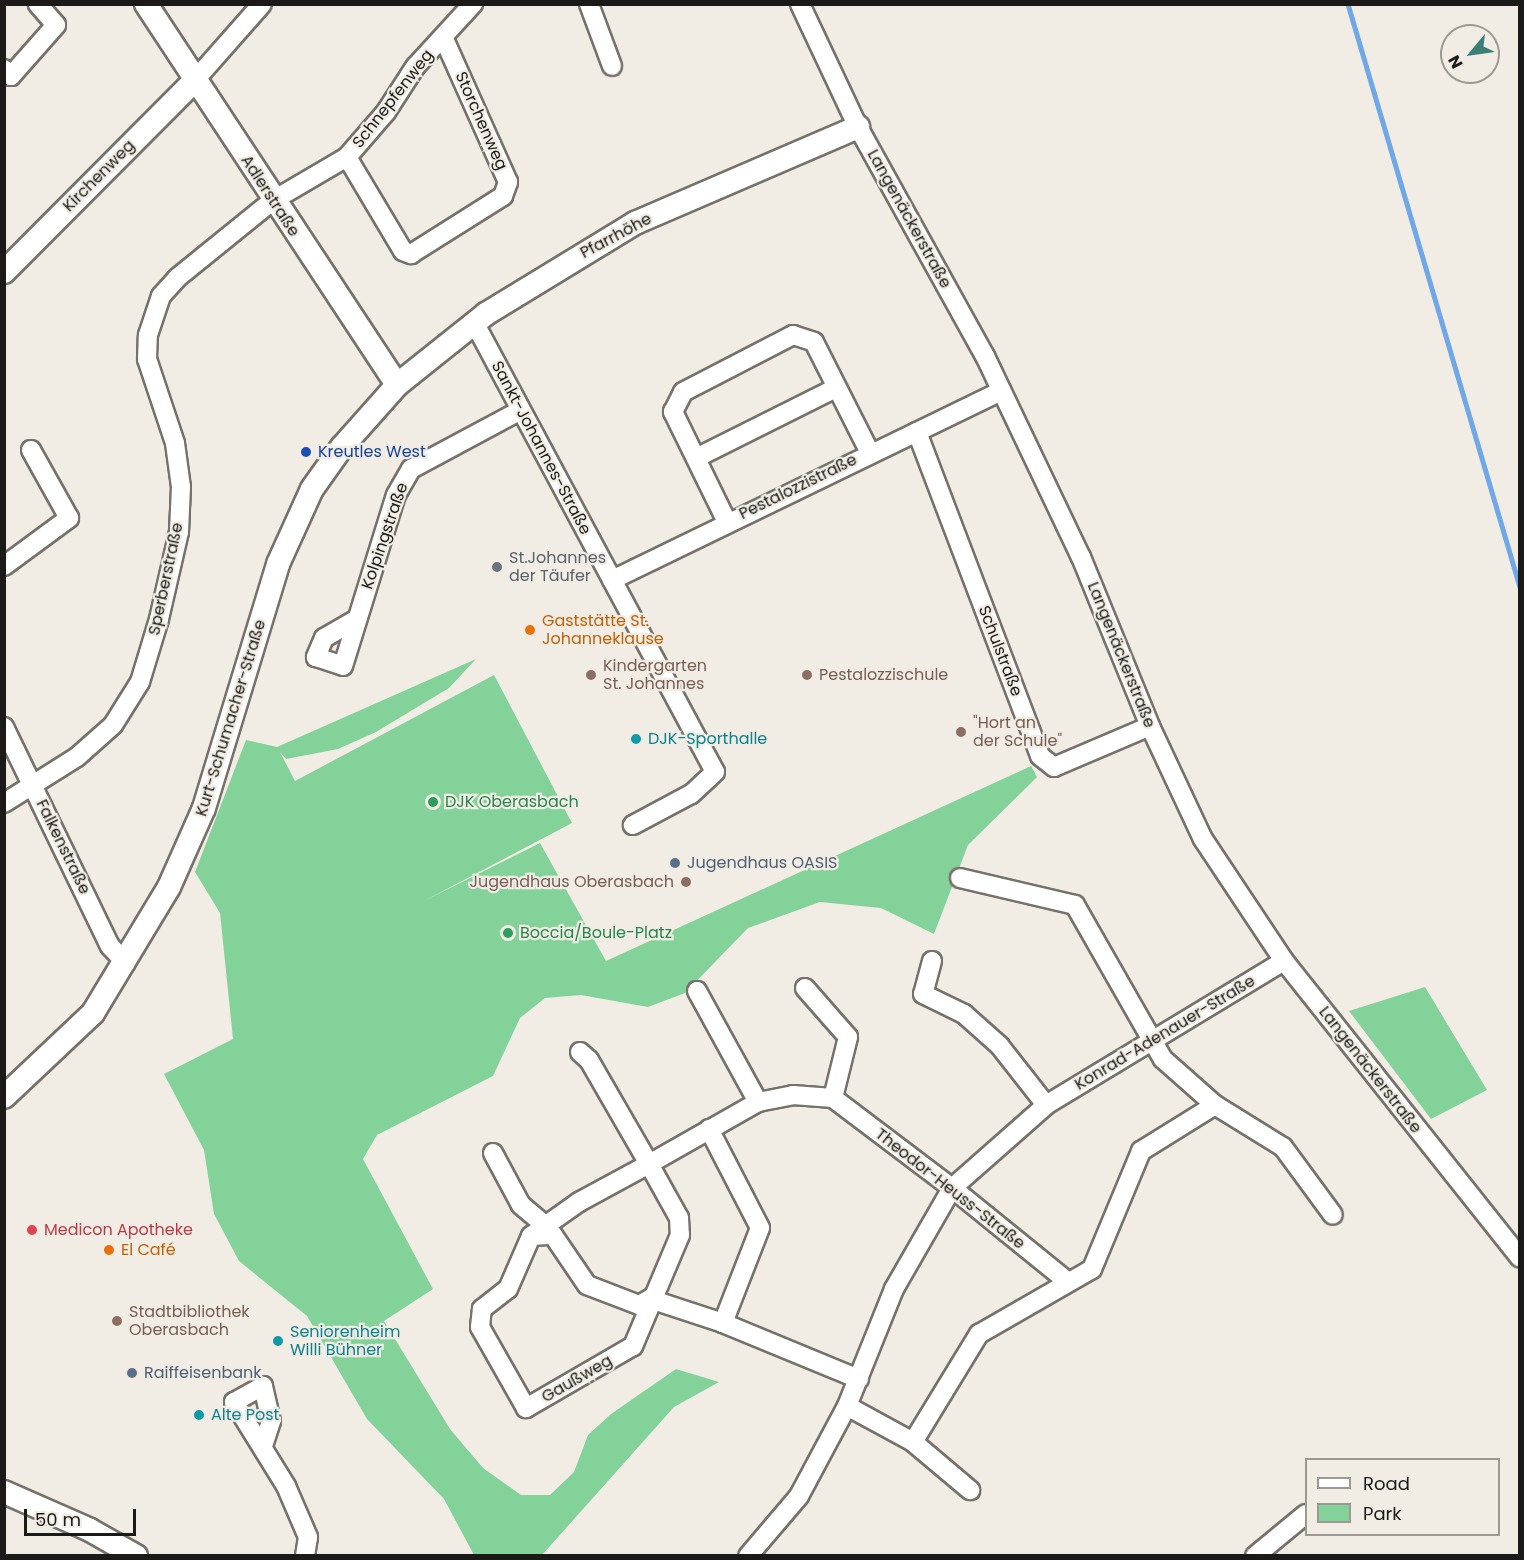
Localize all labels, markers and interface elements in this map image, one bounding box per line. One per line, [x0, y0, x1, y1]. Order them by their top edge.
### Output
north arrow [1440, 24, 1500, 84]
street label: Schnepfenweg [349, 46, 437, 152]
text: N [1443, 51, 1469, 73]
street label: Storchenweg [451, 69, 511, 173]
street label: Kirchenweg [59, 136, 139, 216]
street label: Langenäckerstraße [863, 146, 955, 292]
street label: Adlerstraße [237, 152, 303, 240]
street label: Pfarrhöhe [577, 209, 655, 263]
street label: Sankt-Johannes-Straße [487, 358, 595, 538]
place label: Kreutles West [318, 442, 426, 462]
marker: Kreutles West [299, 445, 313, 459]
street label: Pestalozzistraße [736, 450, 860, 524]
street label: Kolpingstraße [358, 480, 412, 592]
street label: Sperberstraße [145, 521, 187, 637]
place label: St.Johannes der Täufer [509, 548, 606, 586]
marker: St.Johannes der Täufer [490, 560, 504, 574]
street label: Langenäckerstraße [1083, 579, 1159, 731]
street label: Schulstraße [974, 603, 1026, 699]
place label: Gaststätte St. Johanneklause [542, 611, 664, 649]
street label: Kurt-Schumacher-Straße [192, 617, 270, 819]
marker: Gaststätte St. Johanneklause [523, 623, 537, 637]
place label: Kindergarten St. Johannes [603, 656, 707, 694]
place label: Pestalozzischule [819, 665, 948, 685]
marker: Kindergarten St. Johannes [584, 668, 598, 682]
marker: Pestalozzischule [800, 668, 814, 682]
place label: "Hort an der Schule" [973, 713, 1062, 751]
marker: "Hort an der Schule" [954, 725, 968, 739]
place label: DJK-Sporthalle [648, 729, 767, 749]
marker: DJK-Sporthalle [629, 732, 643, 746]
place label: DJK Oberasbach [445, 792, 579, 812]
marker: DJK Oberasbach [426, 795, 440, 809]
street label: Falkenstraße [32, 797, 94, 897]
place label: Jugendhaus OASIS [687, 853, 838, 873]
marker: Jugendhaus OASIS [668, 856, 682, 870]
place label: Jugendhaus Oberasbach [470, 872, 674, 892]
marker: Jugendhaus Oberasbach [679, 875, 693, 889]
place label: Boccia/Boule-Platz [520, 923, 672, 943]
marker: Boccia/Boule-Platz [501, 926, 515, 940]
street label: Konrad-Adenauer-Straße [1071, 972, 1259, 1094]
street label: Langenäckerstraße [1315, 1003, 1425, 1137]
street label: Theodor-Heuss-Straße [871, 1125, 1029, 1253]
place label: Medicon Apotheke [44, 1220, 193, 1240]
marker: Medicon Apotheke [25, 1223, 39, 1237]
place label: El Café [121, 1240, 176, 1260]
marker: El Café [102, 1243, 116, 1257]
place label: Stadtbibliothek Oberasbach [129, 1302, 250, 1340]
marker: Stadtbibliothek Oberasbach [110, 1314, 124, 1328]
place label: Seniorenheim Willi Bühner [290, 1322, 400, 1360]
marker: Seniorenheim Willi Bühner [271, 1334, 285, 1348]
street label: Gaußweg [538, 1351, 616, 1407]
place label: Raiffeisenbank [144, 1363, 261, 1383]
marker: Raiffeisenbank [125, 1366, 139, 1380]
place label: Alte Post [211, 1405, 279, 1425]
marker: Alte Post [192, 1408, 206, 1422]
legend [1305, 1458, 1500, 1536]
text: Road [1363, 1471, 1410, 1496]
scale bar [27, 1497, 140, 1535]
text: Park [1363, 1501, 1402, 1526]
text: 50 m [35, 1507, 81, 1532]

